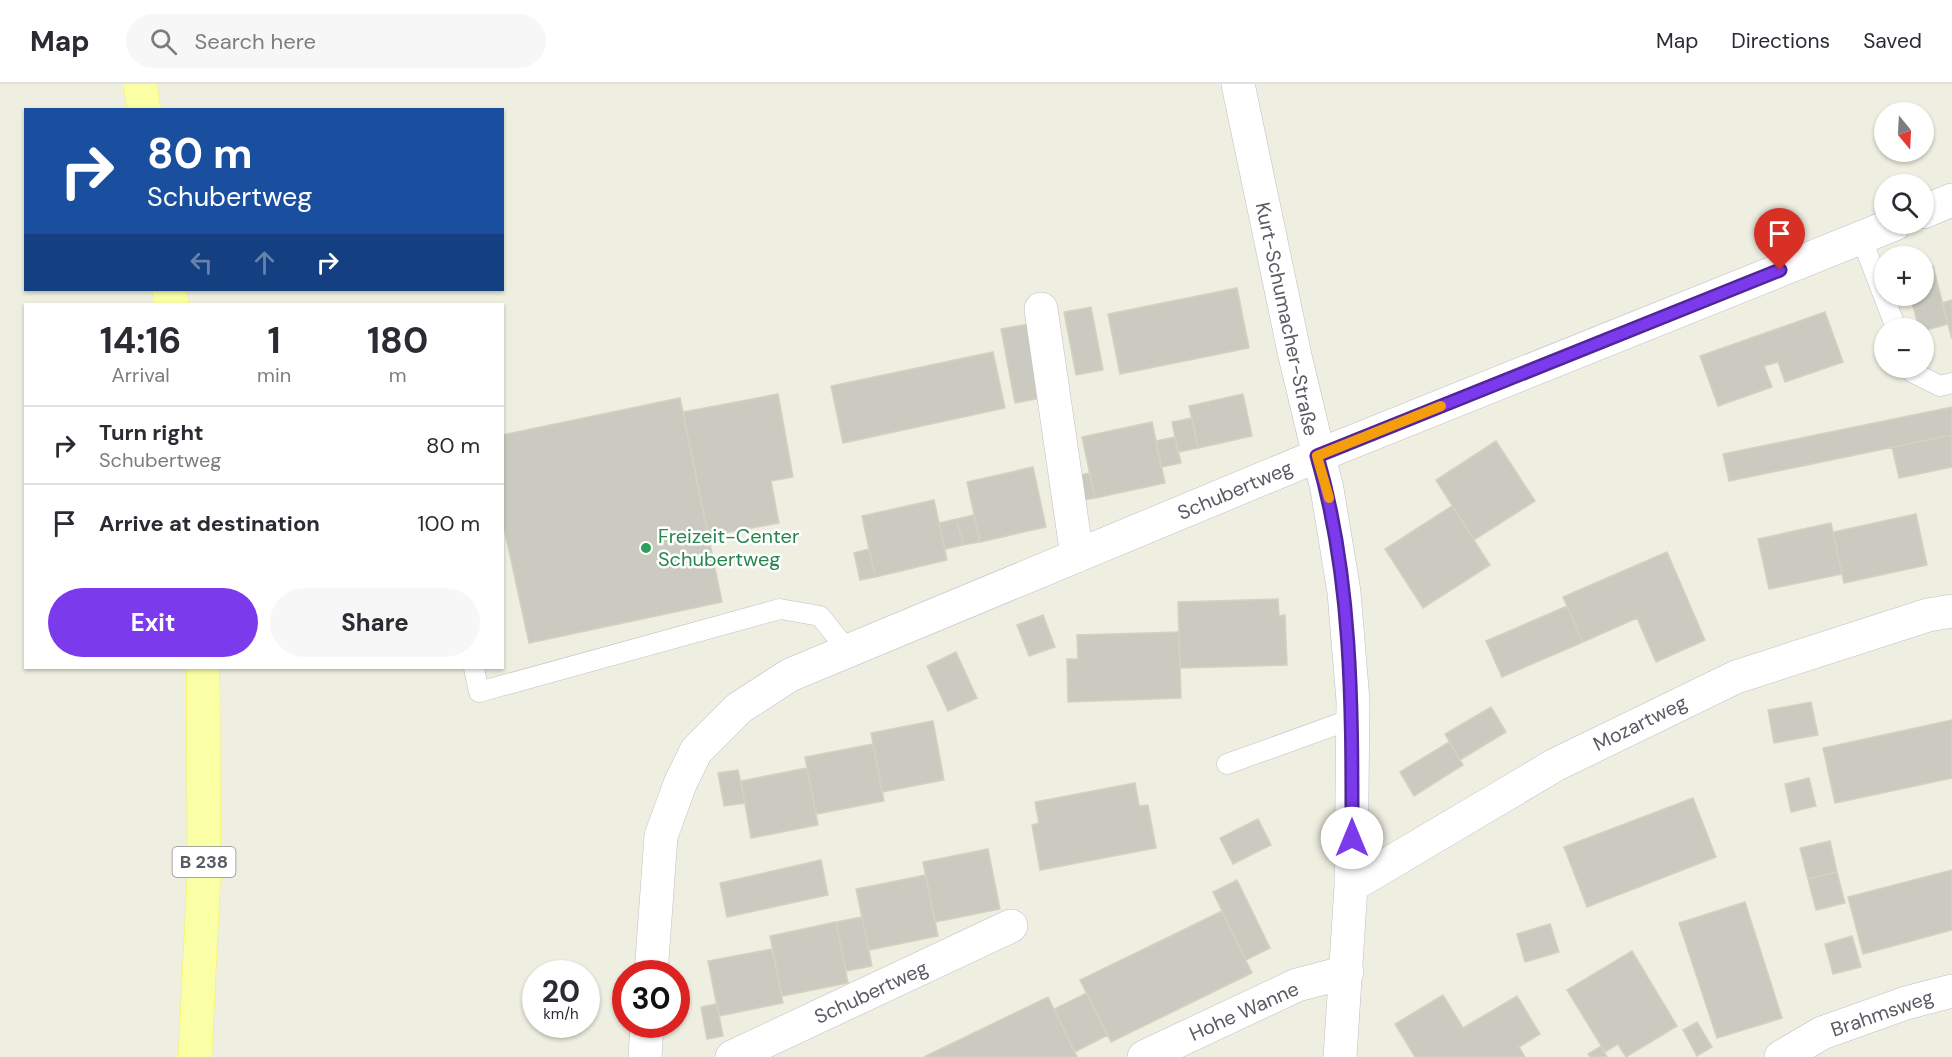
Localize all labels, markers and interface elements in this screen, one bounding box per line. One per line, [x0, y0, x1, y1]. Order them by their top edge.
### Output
search box [126, 14, 546, 68]
text: Map [30, 23, 90, 60]
icon: search [147, 25, 180, 58]
text: Search here [195, 27, 316, 56]
text: Map [1656, 27, 1698, 55]
text: Directions [1731, 27, 1830, 55]
text: Saved [1863, 27, 1922, 55]
north arrow [1874, 102, 1934, 162]
map controls [1874, 102, 1934, 378]
text: 80 m [147, 126, 253, 181]
icon: right [48, 132, 126, 210]
button: search [1874, 174, 1934, 234]
text: Schubertweg [147, 179, 312, 214]
street label: Kurt-Schumacher-Straße [1250, 200, 1324, 438]
pin [1754, 208, 1805, 270]
icon: arrive [1763, 217, 1796, 250]
icon: left [185, 246, 218, 279]
icon: ahead [248, 246, 281, 279]
icon: right [311, 246, 344, 279]
button: + [1874, 246, 1934, 306]
text: 14:16 [100, 317, 181, 364]
text: 1 [268, 317, 281, 364]
text: 180 [367, 317, 428, 364]
button: − [1874, 318, 1934, 378]
text: Arrival [111, 362, 170, 388]
text: min [257, 362, 291, 388]
text: m [389, 362, 407, 388]
text: Turn right [99, 418, 204, 447]
icon: right [48, 429, 81, 462]
text: 80 m [426, 431, 480, 460]
text: Schubertweg [99, 447, 221, 473]
street label: Schubertweg [1174, 454, 1296, 526]
icon: arrive [48, 507, 81, 540]
text: Arrive at destination [99, 509, 320, 538]
text: 100 m [418, 509, 480, 538]
place label: Freizeit-Center Schubertweg [658, 523, 799, 572]
marker: Freizeit-Center Schubertweg [639, 541, 653, 555]
button: Exit [48, 588, 258, 657]
button: Share [270, 588, 480, 657]
street label: Mozartweg [1589, 689, 1691, 757]
position arrow [1320, 806, 1384, 870]
road number: B 238 [172, 847, 236, 877]
street label: Schubertweg [810, 954, 932, 1030]
speed limit sign: 30 [612, 960, 690, 1038]
text: 20 [542, 972, 580, 1011]
street label: Hohe Wanne [1185, 975, 1303, 1047]
street label: Brahmsweg [1827, 983, 1937, 1043]
text: km/h [543, 1004, 579, 1024]

